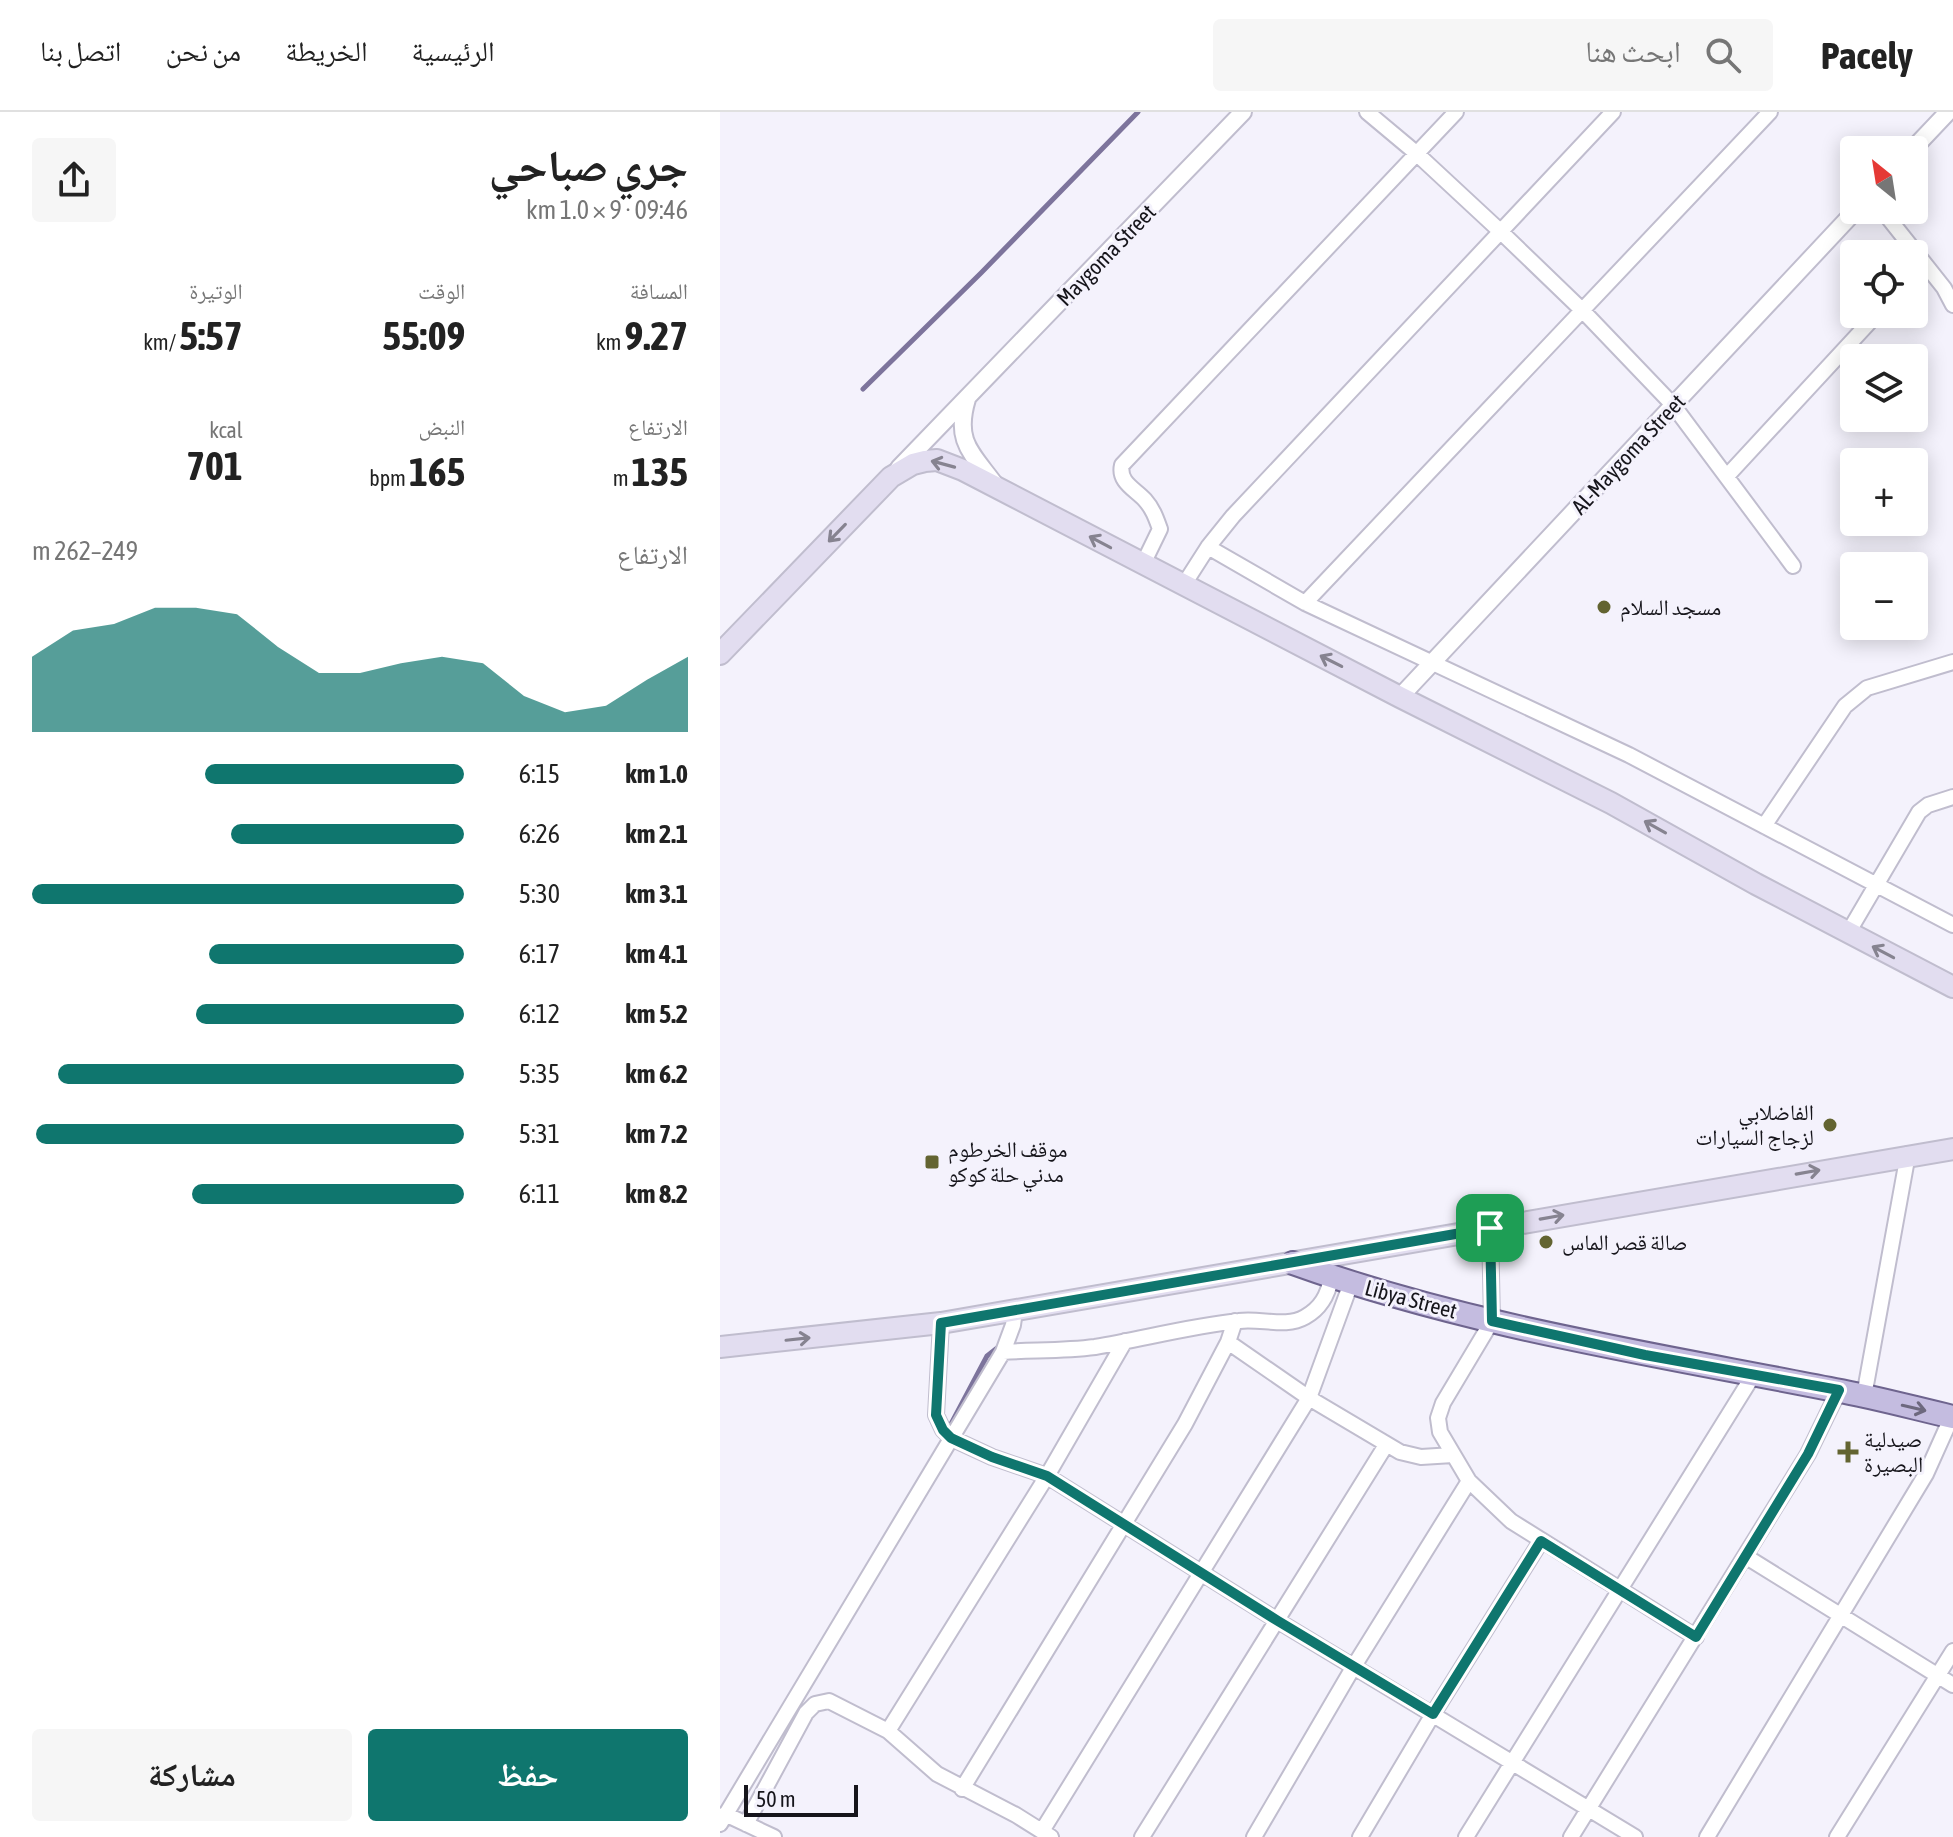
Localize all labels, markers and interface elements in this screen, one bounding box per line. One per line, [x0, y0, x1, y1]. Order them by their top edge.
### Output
search box [1213, 19, 1773, 91]
icon: search [1701, 33, 1745, 77]
text: ابحث هنا [1585, 34, 1681, 68]
text: Pacely [1821, 34, 1913, 77]
text: اتصل بنا [40, 35, 121, 67]
text: من نحن [165, 35, 241, 67]
text: الخريطة [285, 35, 368, 67]
text: الرئيسية [412, 35, 495, 67]
north arrow [1840, 136, 1928, 224]
map controls [1840, 136, 1928, 640]
button: share [32, 138, 116, 222]
text: جري صباحي [489, 140, 688, 190]
text: 09:46 · 9 × 1.0 km [526, 195, 688, 225]
street label: Maygoma Street [1051, 199, 1161, 311]
button: locate [1840, 240, 1928, 328]
text: الوتيرة [189, 278, 243, 304]
text: الوقت [418, 278, 465, 304]
text: المسافة [630, 278, 688, 304]
text: 5:57 [179, 313, 243, 358]
text: 55:09 [382, 313, 465, 358]
text: 9.27 [624, 313, 688, 358]
text: /km [143, 329, 179, 355]
text: km [596, 329, 624, 355]
button: layers [1840, 344, 1928, 432]
street label: AL-Maygoma Street [1566, 389, 1690, 519]
text: النبض [418, 414, 465, 440]
text: الارتفاع [628, 414, 688, 440]
text: kcal [209, 417, 243, 443]
text: 701 [186, 443, 243, 488]
button: + [1840, 448, 1928, 536]
text: 165 [409, 449, 465, 494]
text: 135 [632, 449, 688, 494]
one-way arrow [931, 455, 957, 470]
text: bpm [369, 465, 409, 491]
text: m [613, 465, 632, 491]
one-way arrow [828, 523, 846, 543]
one-way arrow [1088, 533, 1112, 549]
text: 249–262 m [32, 536, 138, 566]
text: الارتفاع [617, 540, 688, 570]
button: − [1840, 552, 1928, 640]
place label: مسجد السلام [1620, 594, 1721, 622]
marker: مسجد السلام [1595, 598, 1613, 616]
one-way arrow [1319, 653, 1343, 669]
text: 6:15 [519, 759, 560, 789]
text: 1.0 km [625, 759, 688, 789]
text: 6:26 [519, 819, 560, 849]
text: 2.1 km [625, 819, 688, 849]
one-way arrow [1644, 819, 1667, 835]
text: 5:30 [519, 879, 560, 909]
text: 3.1 km [625, 879, 688, 909]
text: 6:17 [519, 939, 560, 969]
text: 4.1 km [625, 939, 688, 969]
one-way arrow [1872, 943, 1896, 959]
text: 6:12 [519, 999, 560, 1029]
text: 5.2 km [625, 999, 688, 1029]
text: 5:35 [519, 1059, 560, 1089]
text: 6.2 km [625, 1059, 688, 1089]
place label: الفاضلابي لزجاج السيارات [1695, 1099, 1814, 1151]
marker: الفاضلابي لزجاج السيارات [1821, 1116, 1839, 1134]
text: 5:31 [519, 1119, 560, 1149]
text: 7.2 km [625, 1119, 688, 1149]
place label: موقف الخرطوم مدني حلة كوكو [948, 1136, 1068, 1192]
marker: موقف الخرطوم مدني حلة كوكو [923, 1153, 941, 1171]
one-way arrow [1794, 1164, 1820, 1179]
text: 6:11 [519, 1179, 560, 1209]
text: 8.2 km [625, 1179, 688, 1209]
pin [1456, 1194, 1524, 1262]
icon: arrive [1468, 1206, 1512, 1250]
one-way arrow [1538, 1209, 1564, 1224]
place label: صالة قصر الماس [1562, 1229, 1688, 1256]
marker: صالة قصر الماس [1537, 1233, 1555, 1251]
street label: Libya Street [1362, 1274, 1460, 1324]
one-way arrow [784, 1332, 811, 1347]
one-way arrow [1900, 1401, 1926, 1416]
place label: صيدلية البصيرة [1864, 1426, 1923, 1477]
marker: صيدلية البصيرة [1839, 1443, 1857, 1461]
button: مشاركة [32, 1729, 352, 1821]
button: حفظ [368, 1729, 688, 1821]
scale bar [744, 1781, 858, 1817]
text: 50 m [756, 1786, 796, 1812]

